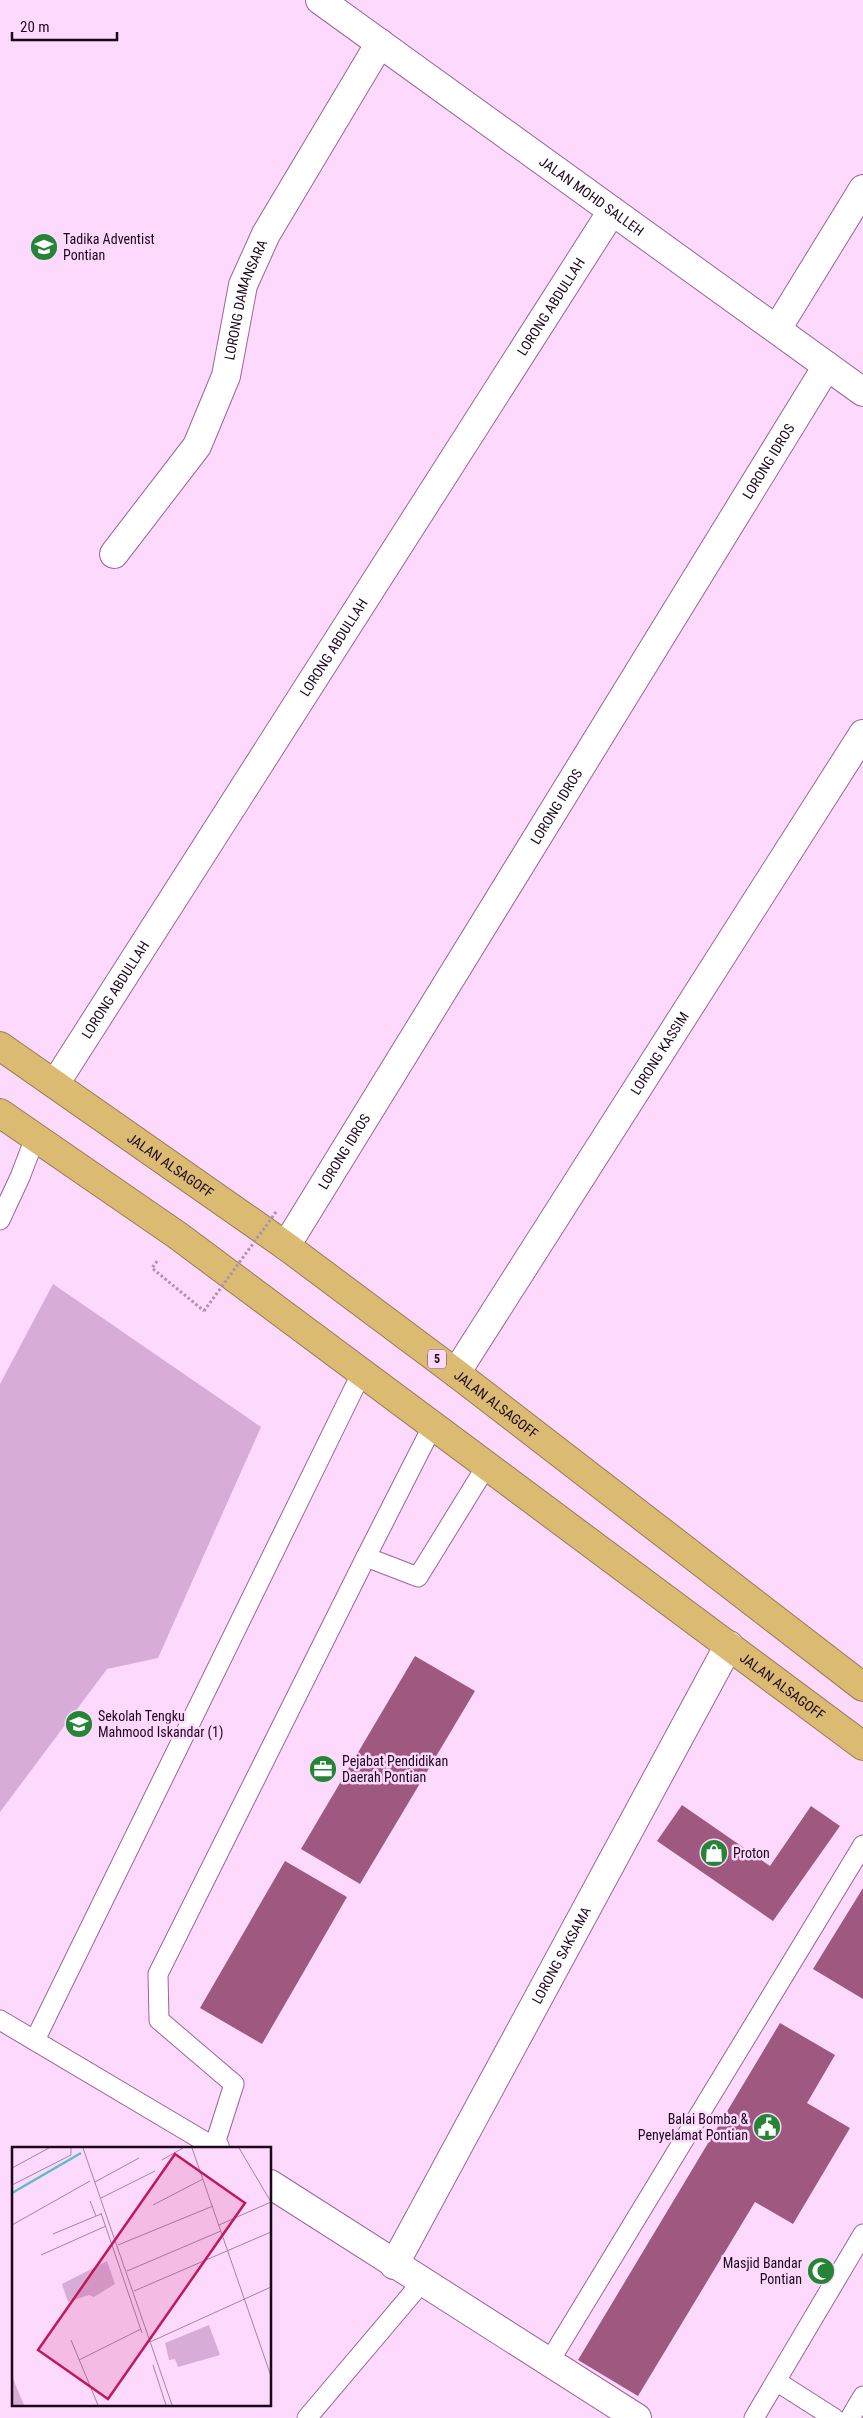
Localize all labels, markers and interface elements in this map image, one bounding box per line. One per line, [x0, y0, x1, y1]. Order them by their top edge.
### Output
scale bar [12, 10, 118, 42]
text: 20 m [20, 18, 50, 36]
street label: JALAN MOHD SALLEH [536, 153, 647, 239]
place label: Tadika Adventist Pontian [63, 231, 155, 263]
school or university icon: Tadika Adventist Pontian [29, 232, 59, 262]
street label: LORONG DAMANSARA [221, 237, 270, 361]
street label: LORONG ABDULLAH [514, 255, 588, 358]
street label: LORONG IDROS [739, 421, 798, 502]
street label: LORONG ABDULLAH [297, 596, 371, 699]
street label: LORONG IDROS [527, 766, 585, 847]
street label: LORONG ABDULLAH [78, 938, 152, 1041]
street label: LORONG KASSIM [627, 1009, 692, 1098]
street label: LORONG IDROS [315, 1111, 373, 1192]
street label: JALAN ALSAGOFF [124, 1130, 217, 1201]
road number: 5 [428, 1350, 446, 1368]
street label: JALAN ALSAGOFF [451, 1367, 542, 1442]
street label: JALAN ALSAGOFF [737, 1649, 828, 1723]
place label: Sekolah Tengku Mahmood Iskandar (1) [98, 1708, 223, 1741]
school or university icon: Sekolah Tengku Mahmood Iskandar (1) [64, 1709, 94, 1739]
place label: Pejabat Pendidikan Daerah Pontian [342, 1753, 448, 1785]
office icon: Pejabat Pendidikan Daerah Pontian [308, 1754, 338, 1784]
shop icon: Proton [699, 1838, 729, 1868]
place label: Proton [733, 1845, 770, 1861]
street label: LORONG SAKSAMA [529, 1904, 594, 2007]
place label: Balai Bomba & Penyelamat Pontian [638, 2111, 748, 2143]
public building icon: Balai Bomba & Penyelamat Pontian [752, 2112, 782, 2142]
inset map [12, 2147, 271, 2406]
place label: Masjid Bandar Pontian [723, 2255, 802, 2287]
mosque icon: Masjid Bandar Pontian [806, 2256, 836, 2286]

